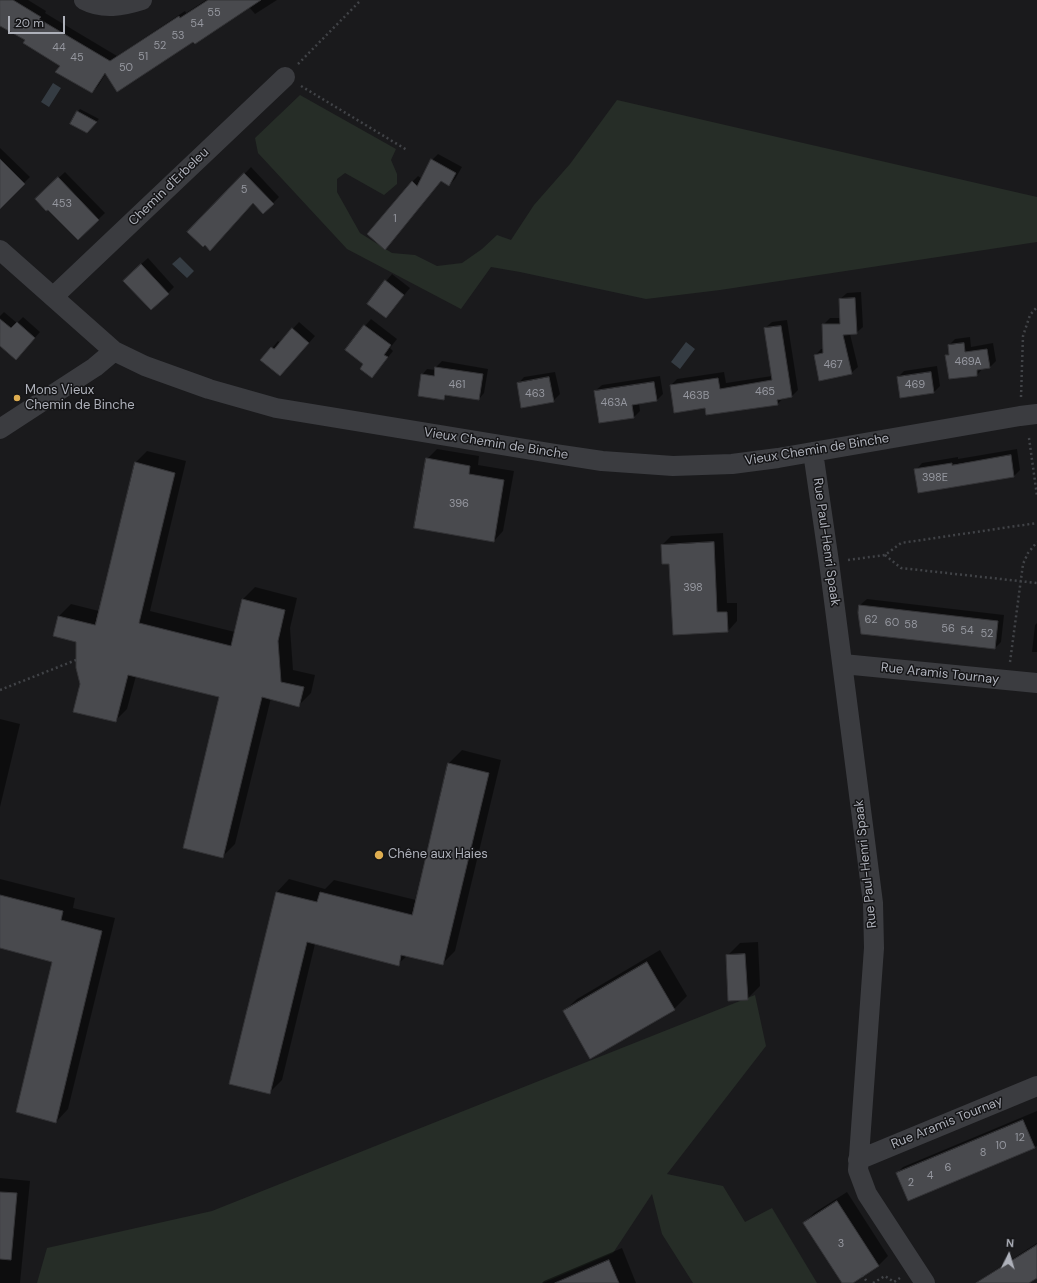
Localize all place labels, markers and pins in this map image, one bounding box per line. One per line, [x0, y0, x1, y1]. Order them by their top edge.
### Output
place label: Mons Vieux Chemin de Binche [25, 383, 135, 414]
marker: Mons Vieux Chemin de Binche [12, 393, 22, 403]
place label: Chêne aux Haies [388, 847, 488, 863]
marker: Chêne aux Haies [373, 849, 385, 861]

